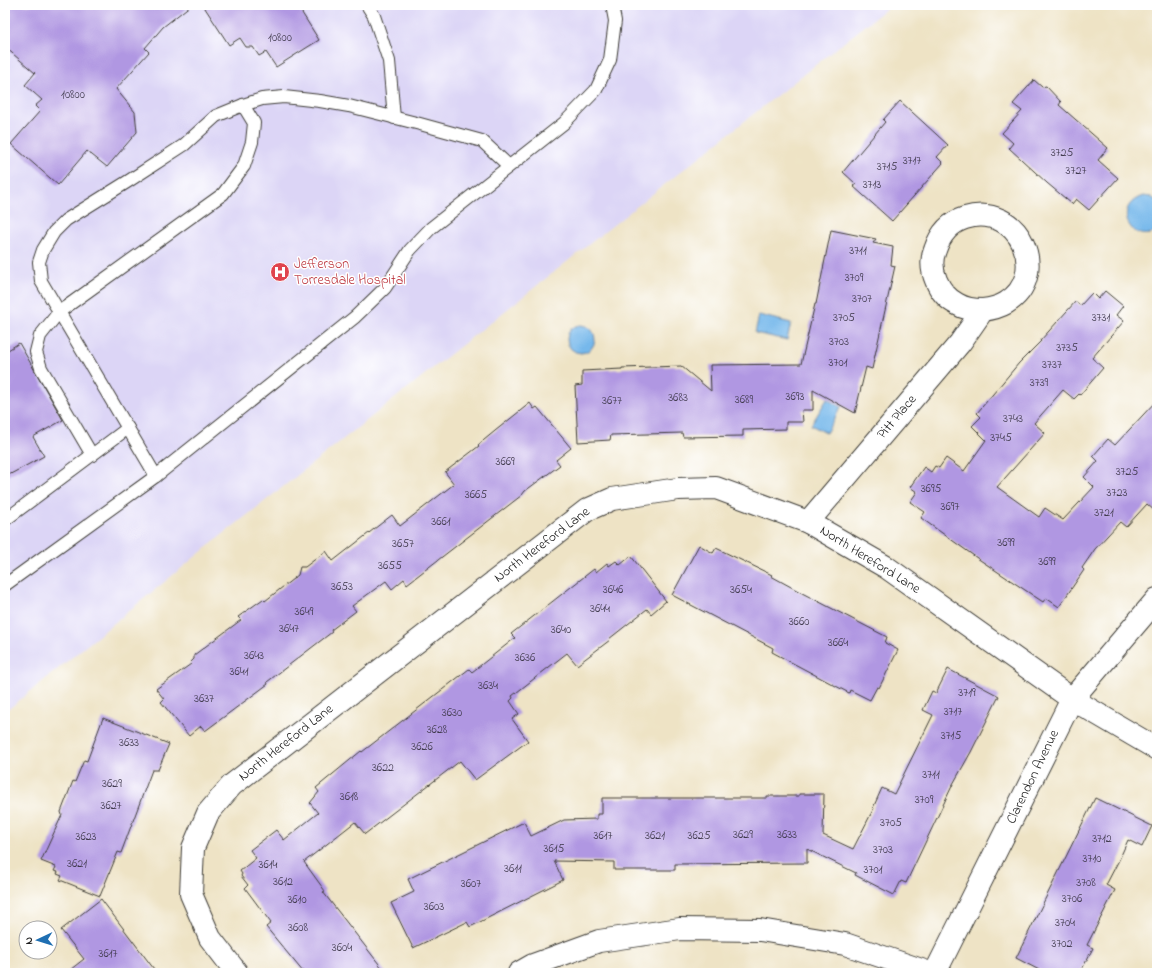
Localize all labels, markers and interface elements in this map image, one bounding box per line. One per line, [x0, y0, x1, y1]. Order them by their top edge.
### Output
house number: 10800 [268, 29, 292, 47]
house number: 10800 [61, 86, 85, 104]
house number: 3725 [1051, 144, 1073, 162]
house number: 3717 [903, 152, 921, 170]
house number: 3715 [877, 158, 897, 176]
house number: 3727 [1066, 162, 1086, 180]
house number: 3713 [863, 176, 881, 194]
house number: 3711 [849, 242, 867, 260]
place label: Jefferson Torresdale Hospital [294, 254, 406, 291]
hospital icon: Jefferson Torresdale Hospital [269, 261, 291, 283]
house number: 3709 [845, 269, 864, 287]
house number: 3707 [852, 290, 872, 308]
house number: 3705 [833, 309, 855, 327]
house number: 3731 [1092, 309, 1111, 327]
house number: 3703 [829, 333, 849, 351]
house number: 3735 [1056, 339, 1078, 357]
house number: 3701 [829, 354, 848, 372]
house number: 3737 [1042, 356, 1062, 374]
house number: 3739 [1030, 374, 1049, 392]
house number: 3693 [786, 388, 804, 406]
house number: 3683 [668, 389, 688, 407]
street label: Pitt Place [872, 390, 922, 444]
house number: 3689 [735, 391, 754, 409]
house number: 3677 [602, 392, 622, 410]
house number: 3743 [1003, 410, 1023, 428]
house number: 3745 [990, 429, 1012, 447]
house number: 3669 [495, 453, 515, 471]
house number: 3725 [1116, 463, 1138, 481]
house number: 3695 [921, 480, 941, 498]
house number: 3723 [1107, 484, 1127, 502]
house number: 3665 [465, 486, 487, 504]
house number: 3697 [941, 498, 959, 516]
street label: North Hereford Lane [490, 501, 595, 588]
house number: 3721 [1094, 504, 1114, 522]
house number: 3661 [431, 513, 451, 531]
street label: North Hereford Lane [815, 520, 925, 600]
house number: 3699 [997, 534, 1015, 552]
house number: 3657 [392, 535, 414, 553]
house number: 3699 [1038, 553, 1056, 571]
house number: 3655 [378, 557, 402, 575]
house number: 3653 [331, 578, 353, 596]
house number: 3646 [603, 581, 624, 599]
house number: 3654 [730, 581, 752, 599]
house number: 3644 [590, 600, 610, 618]
house number: 3649 [295, 603, 314, 621]
house number: 3660 [789, 613, 809, 631]
house number: 3647 [279, 620, 299, 638]
house number: 3640 [551, 621, 571, 639]
house number: 3664 [828, 634, 848, 652]
house number: 3643 [244, 647, 264, 665]
house number: 3636 [515, 649, 536, 667]
house number: 3641 [230, 663, 249, 681]
house number: 3634 [478, 677, 498, 695]
house number: 3719 [958, 684, 976, 702]
house number: 3637 [194, 690, 214, 708]
street label: North Hereford Lane [234, 699, 339, 787]
house number: 3717 [944, 703, 962, 721]
house number: 3630 [442, 704, 462, 722]
house number: 3628 [427, 721, 448, 739]
street label: Clarendon Avenue [1001, 726, 1065, 828]
house number: 3715 [941, 727, 961, 745]
house number: 3633 [119, 734, 139, 752]
house number: 3626 [411, 738, 433, 756]
house number: 3622 [372, 759, 394, 777]
house number: 3711 [922, 766, 940, 784]
house number: 3629 [102, 775, 122, 793]
house number: 3618 [340, 788, 359, 806]
house number: 3709 [915, 791, 934, 809]
house number: 3627 [100, 797, 122, 815]
house number: 3705 [880, 814, 902, 832]
house number: 3629 [733, 826, 753, 844]
house number: 3633 [777, 826, 797, 844]
house number: 3617 [594, 827, 613, 845]
house number: 3621 [645, 827, 665, 845]
house number: 3625 [687, 827, 711, 845]
house number: 3623 [75, 828, 97, 846]
house number: 3712 [1092, 830, 1112, 848]
house number: 3615 [544, 840, 565, 858]
house number: 3703 [873, 841, 893, 859]
house number: 3710 [1083, 850, 1101, 868]
house number: 3621 [67, 855, 87, 873]
house number: 3614 [259, 856, 278, 874]
house number: 3611 [504, 860, 522, 878]
house number: 3701 [864, 861, 883, 879]
house number: 3612 [273, 873, 293, 891]
house number: 3708 [1076, 874, 1096, 892]
house number: 3607 [461, 875, 481, 893]
house number: 3706 [1062, 890, 1083, 908]
house number: 3610 [287, 891, 307, 909]
house number: 3603 [424, 898, 444, 916]
house number: 3704 [1055, 914, 1075, 932]
house number: 3608 [288, 919, 308, 937]
north arrow [18, 920, 58, 960]
house number: 3702 [1051, 935, 1073, 953]
text: N [21, 936, 37, 945]
house number: 3604 [332, 939, 352, 957]
house number: 3617 [99, 945, 118, 963]

